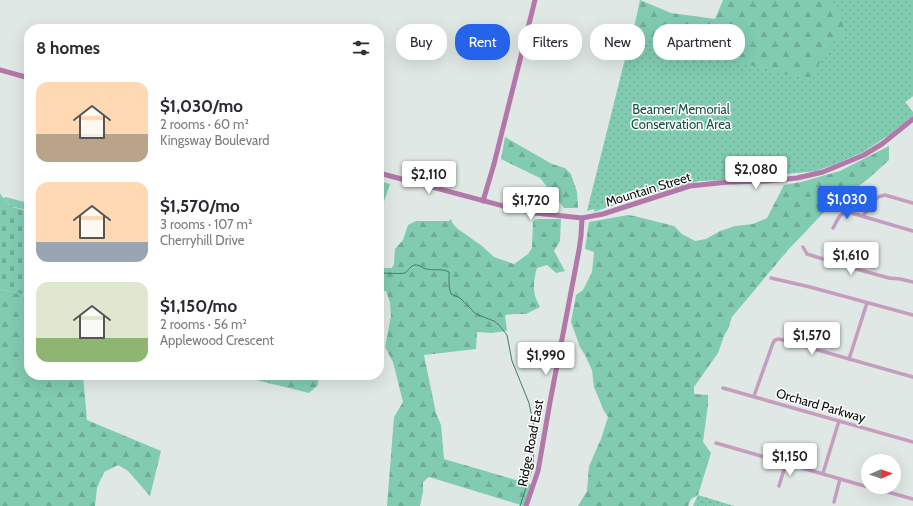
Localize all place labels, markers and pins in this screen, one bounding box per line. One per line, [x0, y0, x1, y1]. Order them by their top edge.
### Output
pin: $2,080 [723, 156, 789, 190]
pin: $2,110 [396, 161, 462, 195]
pin: $1,030 [814, 186, 880, 220]
pin: $1,720 [498, 187, 564, 221]
pin: $1,610 [818, 242, 884, 276]
pin: $1,570 [779, 322, 845, 356]
pin: $1,990 [513, 342, 579, 376]
pin: $1,150 [757, 443, 823, 477]

